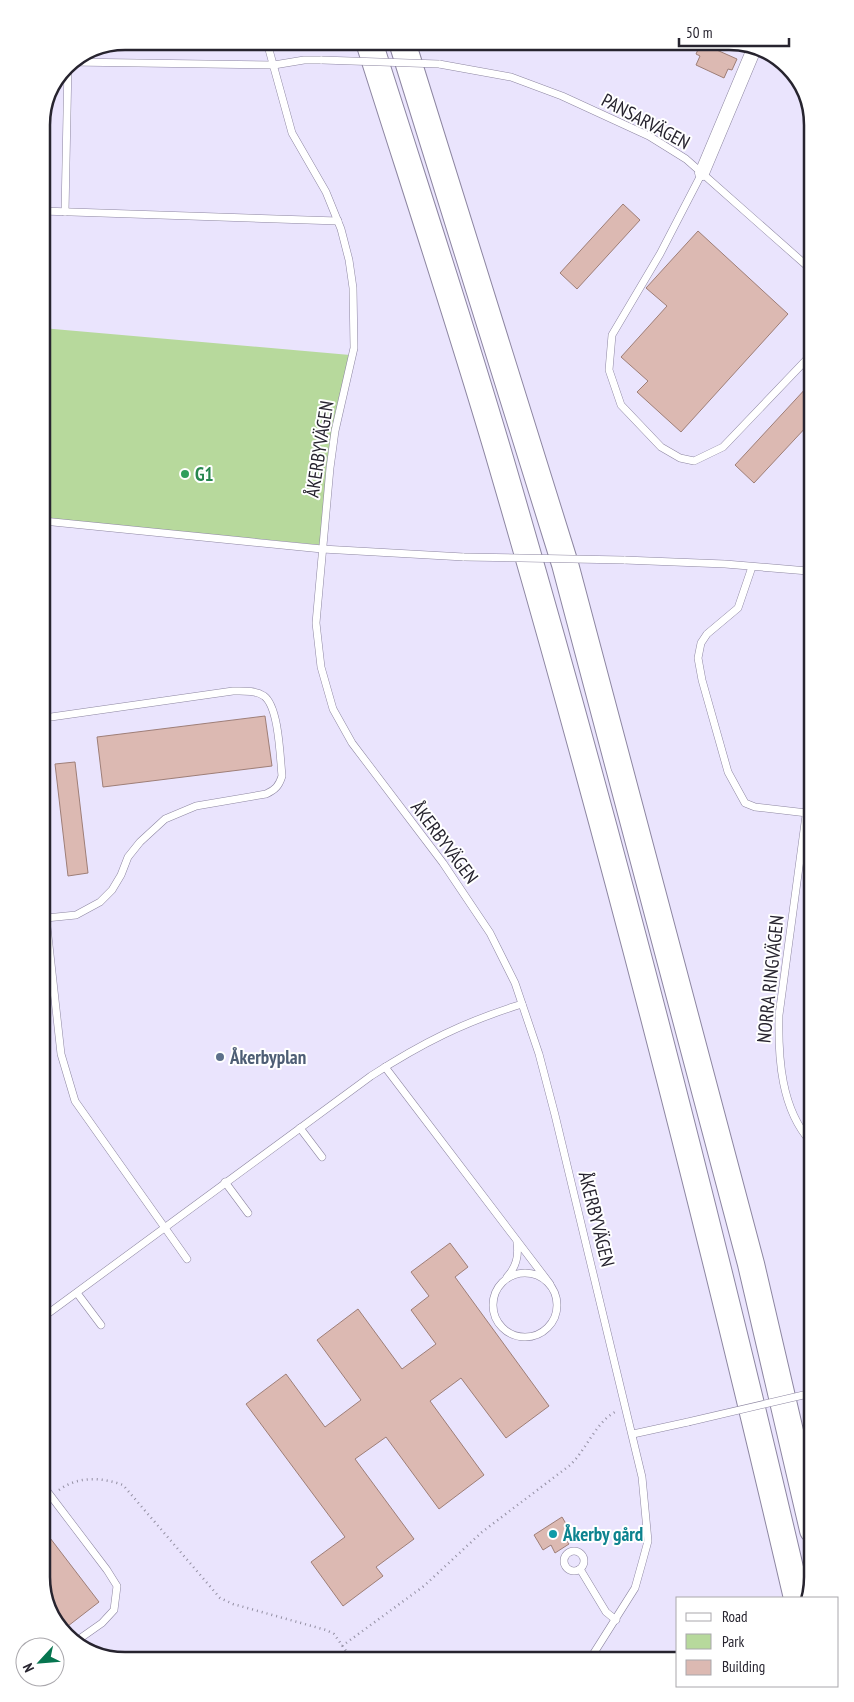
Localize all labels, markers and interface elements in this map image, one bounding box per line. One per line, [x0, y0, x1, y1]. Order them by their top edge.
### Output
scale bar [679, 15, 789, 47]
text: 50 m [686, 23, 712, 42]
street label: PANSARVÄGEN [598, 88, 694, 154]
street label: ÅKERBYVÄGEN [300, 399, 338, 499]
place label: G1 [195, 462, 214, 486]
marker: G1 [179, 468, 191, 480]
street label: ÅKERBYVÄGEN [406, 796, 484, 888]
street label: NORRA RINGVÄGEN [751, 914, 789, 1044]
place label: Åkerbyplan [229, 1045, 306, 1069]
marker: Åkerbyplan [214, 1051, 226, 1063]
street label: ÅKERBYVÄGEN [574, 1169, 620, 1269]
place label: Åkerby gård [562, 1522, 643, 1546]
marker: Åkerby gård [547, 1528, 559, 1540]
legend [676, 1597, 839, 1687]
text: Road [722, 1607, 748, 1626]
text: Park [722, 1632, 744, 1651]
north arrow [15, 1637, 65, 1687]
text: Building [722, 1657, 765, 1676]
text: N [19, 1660, 38, 1675]

